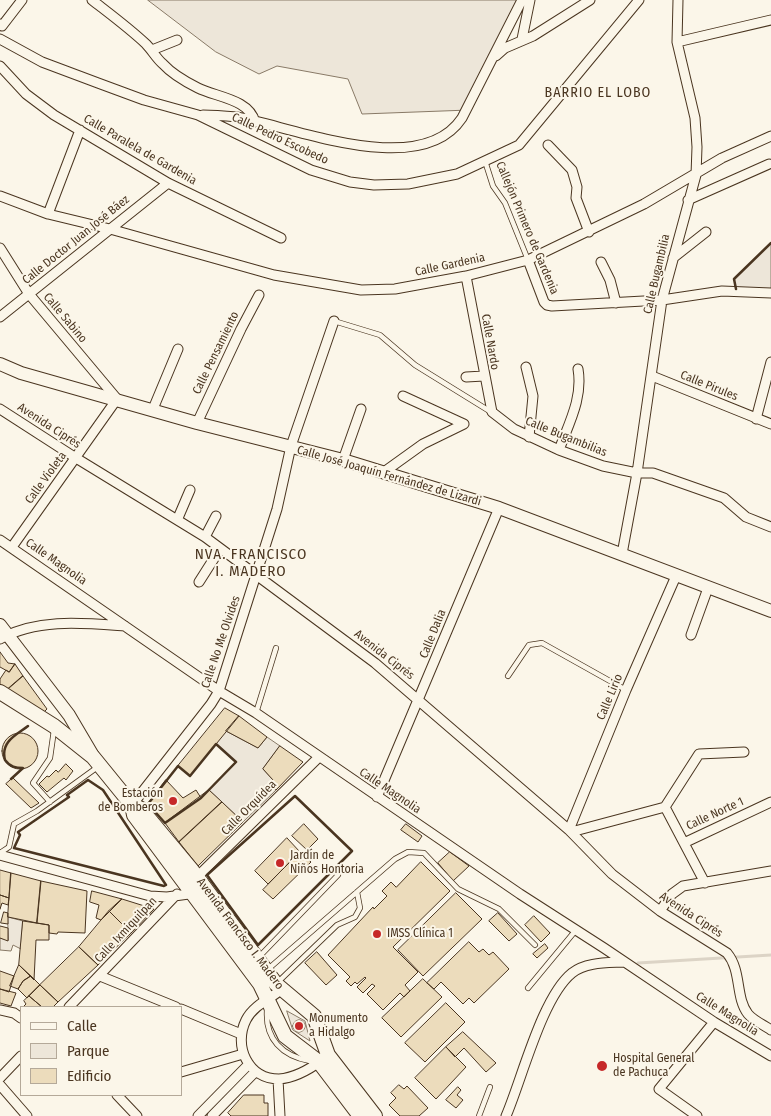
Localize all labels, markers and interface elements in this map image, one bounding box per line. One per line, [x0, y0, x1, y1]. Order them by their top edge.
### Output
district label: BARRIO EL LOBO [543, 85, 653, 101]
street label: Calle Pedro Escobedo [229, 110, 331, 168]
street label: Calle Paralela de Gardenia [81, 112, 199, 188]
street label: Callejón Primero de Gardenia [492, 159, 562, 297]
street label: Calle Doctor Juan José Báez [20, 192, 132, 288]
street label: Calle Bugambilia [641, 233, 673, 315]
street label: Calle Gardenia [414, 251, 486, 279]
street label: Calle Sabino [40, 290, 90, 346]
street label: Calle Pensamiento [190, 309, 242, 397]
street label: Calle Nardo [478, 313, 502, 371]
street label: Calle Pirules [678, 368, 740, 404]
street label: Avenida Ciprés [15, 400, 83, 452]
street label: Calle Bugambilias [523, 414, 609, 460]
street label: Calle José Joaquín Fernández de Lizardi [295, 443, 483, 509]
street label: Calle Violeta [22, 449, 70, 507]
street label: Calle Magnolia [23, 536, 89, 588]
district label: NVA. FRANCISCO I. MADERO [193, 546, 309, 581]
street label: Calle No Me Olvides [198, 594, 244, 690]
street label: Calle Dalia [417, 607, 449, 661]
street label: Avenida Ciprés [351, 627, 417, 683]
street label: Calle Lirio [594, 672, 626, 722]
street label: Calle Magnolia [356, 765, 424, 817]
street label: Calle Orquídea [218, 777, 280, 839]
place label: Estación de Bomberos [98, 787, 163, 815]
street label: Calle Norte 1 [684, 794, 746, 834]
marker: Estación de Bomberos [167, 795, 179, 807]
place label: Jardín de Niños Hontoria [290, 849, 364, 877]
marker: Jardín de Niños Hontoria [274, 857, 286, 869]
street label: Avenida Francisco I. Madero [193, 876, 287, 992]
street label: Avenida Ciprés [657, 889, 725, 941]
street label: Calle Ixmiquilpan [92, 894, 160, 966]
place label: IMSS Clínica 1 [387, 927, 453, 941]
marker: IMSS Clínica 1 [371, 928, 383, 940]
street label: Calle Magnolia [693, 989, 761, 1039]
legend [20, 1006, 182, 1096]
place label: Monumento a Hidalgo [309, 1012, 368, 1040]
text: Calle [67, 1017, 97, 1035]
marker: Monumento a Hidalgo [293, 1020, 305, 1032]
text: Parque [67, 1042, 110, 1060]
place label: Hospital General de Pachuca [613, 1052, 695, 1080]
marker: Hospital General de Pachuca [595, 1059, 609, 1073]
text: Edificio [67, 1067, 112, 1085]

